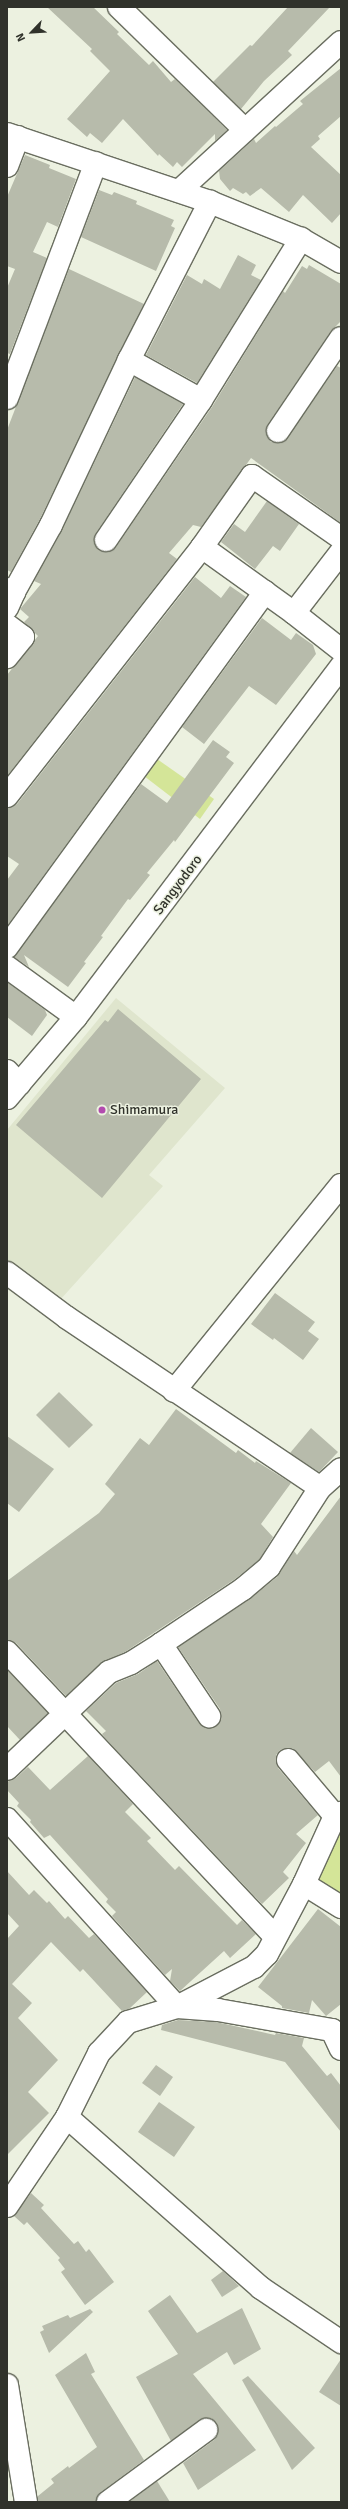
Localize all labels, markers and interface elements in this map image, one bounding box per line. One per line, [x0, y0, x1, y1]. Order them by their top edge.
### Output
north arrow [12, 12, 52, 52]
text: N [13, 31, 28, 43]
street label: Sangyodoro [150, 852, 206, 918]
place label: Shimamura [110, 1102, 178, 1118]
marker: Shimamura [97, 1105, 107, 1115]

